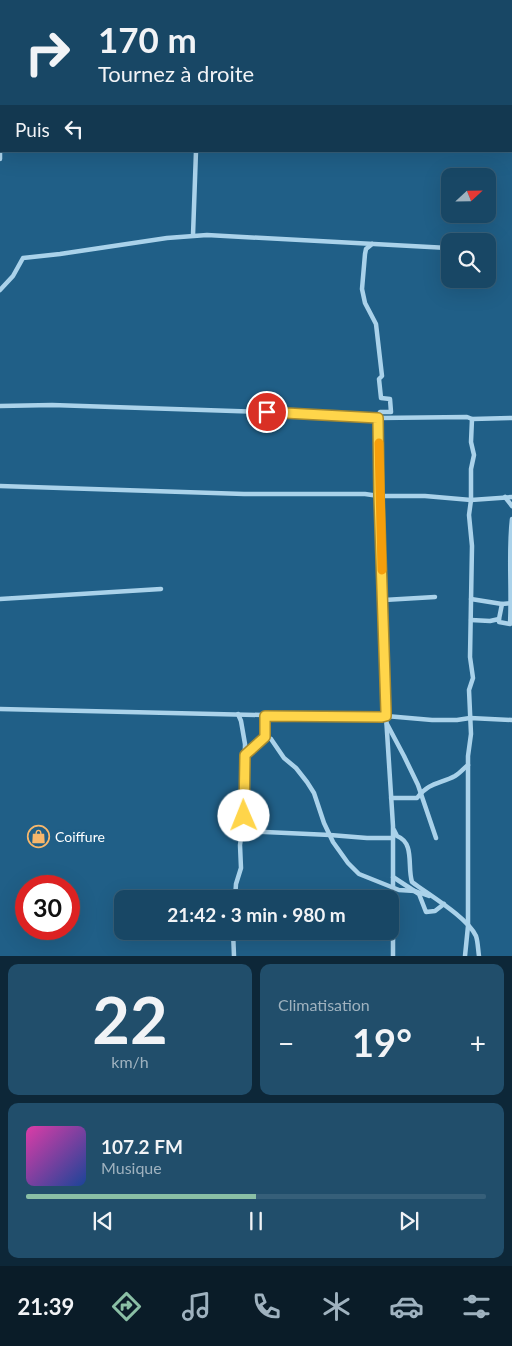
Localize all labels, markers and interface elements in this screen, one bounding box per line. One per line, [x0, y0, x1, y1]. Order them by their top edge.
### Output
text: 170 m [98, 18, 197, 60]
icon: right [15, 20, 80, 85]
text: Tournez à droite [98, 60, 254, 87]
icon: left [60, 115, 88, 143]
text: Puis [15, 118, 50, 141]
north arrow [441, 168, 496, 222]
map controls [441, 168, 496, 288]
button: search [441, 233, 496, 288]
pin [246, 391, 288, 433]
icon: arrive [253, 398, 281, 426]
position arrow [217, 789, 269, 841]
shop icon: Coiffure [27, 824, 51, 848]
place label: Coiffure [55, 828, 105, 845]
speed limit sign: 30 [15, 875, 80, 940]
text: 21:42 · 3 min · 980 m [167, 903, 346, 926]
text: 22 [92, 980, 168, 1058]
text: Climatisation [278, 995, 370, 1014]
text: 19° [352, 1019, 412, 1065]
text: − [278, 1026, 294, 1060]
text: + [470, 1026, 486, 1060]
text: km/h [111, 1052, 149, 1071]
text: 107.2 FM [101, 1135, 183, 1158]
text: Musique [101, 1158, 162, 1177]
icon: previous [89, 1207, 117, 1235]
icon: pause [242, 1207, 270, 1235]
icon: next [395, 1207, 423, 1235]
icon: directions [109, 1289, 144, 1324]
icon: music [179, 1289, 214, 1324]
icon: phone [249, 1289, 284, 1324]
icon: climate [319, 1289, 354, 1324]
icon: car [389, 1289, 424, 1324]
icon: filters [459, 1289, 494, 1324]
text: 21:39 [18, 1293, 74, 1320]

